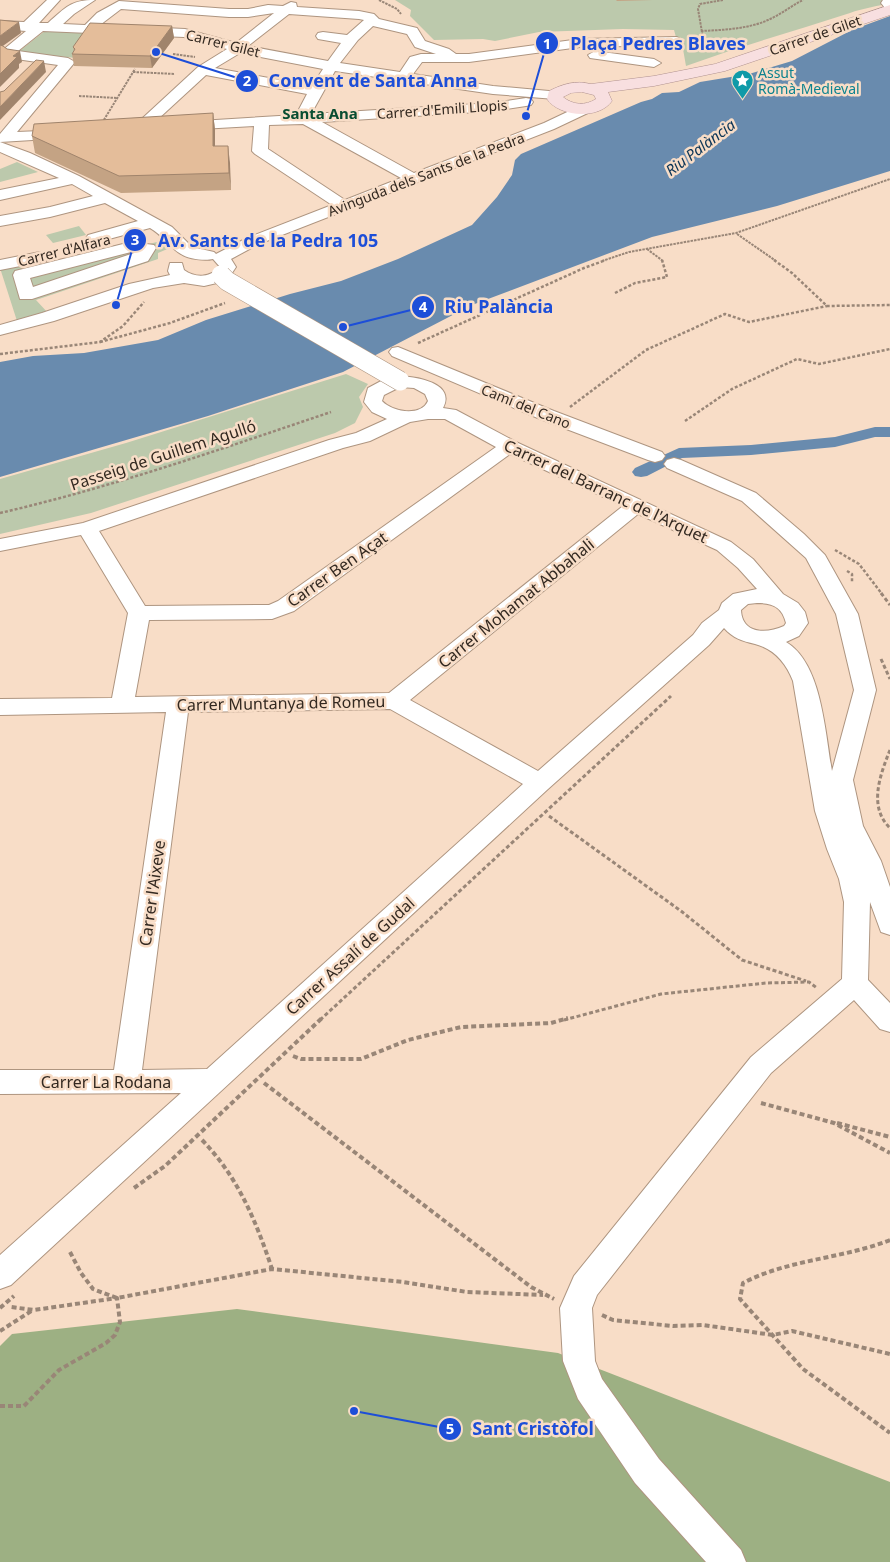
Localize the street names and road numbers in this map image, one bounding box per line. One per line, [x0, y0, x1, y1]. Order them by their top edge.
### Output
street label: Carrer de Gilet [767, 10, 863, 60]
street label: Carrer Gilet [184, 25, 262, 61]
street label: Carrer d'Emili Llopis [376, 95, 508, 123]
street label: Avinguda dels Sants de la Pedra [325, 128, 527, 220]
street label: Carrer d'Alfara [16, 229, 112, 271]
street label: Camí del Cano [479, 379, 573, 433]
street label: Passeig de Guillem Agulló [67, 415, 259, 495]
street label: Carrer del Barranc de l'Arquet [500, 434, 712, 548]
street label: Carrer Ben Açat [282, 526, 392, 612]
street label: Carrer Mohamat Abbahali [433, 533, 599, 673]
street label: Carrer Muntanya de Romeu [177, 690, 385, 716]
street label: Carrer l'Aixeve [134, 839, 170, 947]
street label: Carrer Assalí de Gudal [281, 892, 419, 1020]
street label: Carrer La Rodana [41, 1071, 171, 1093]

